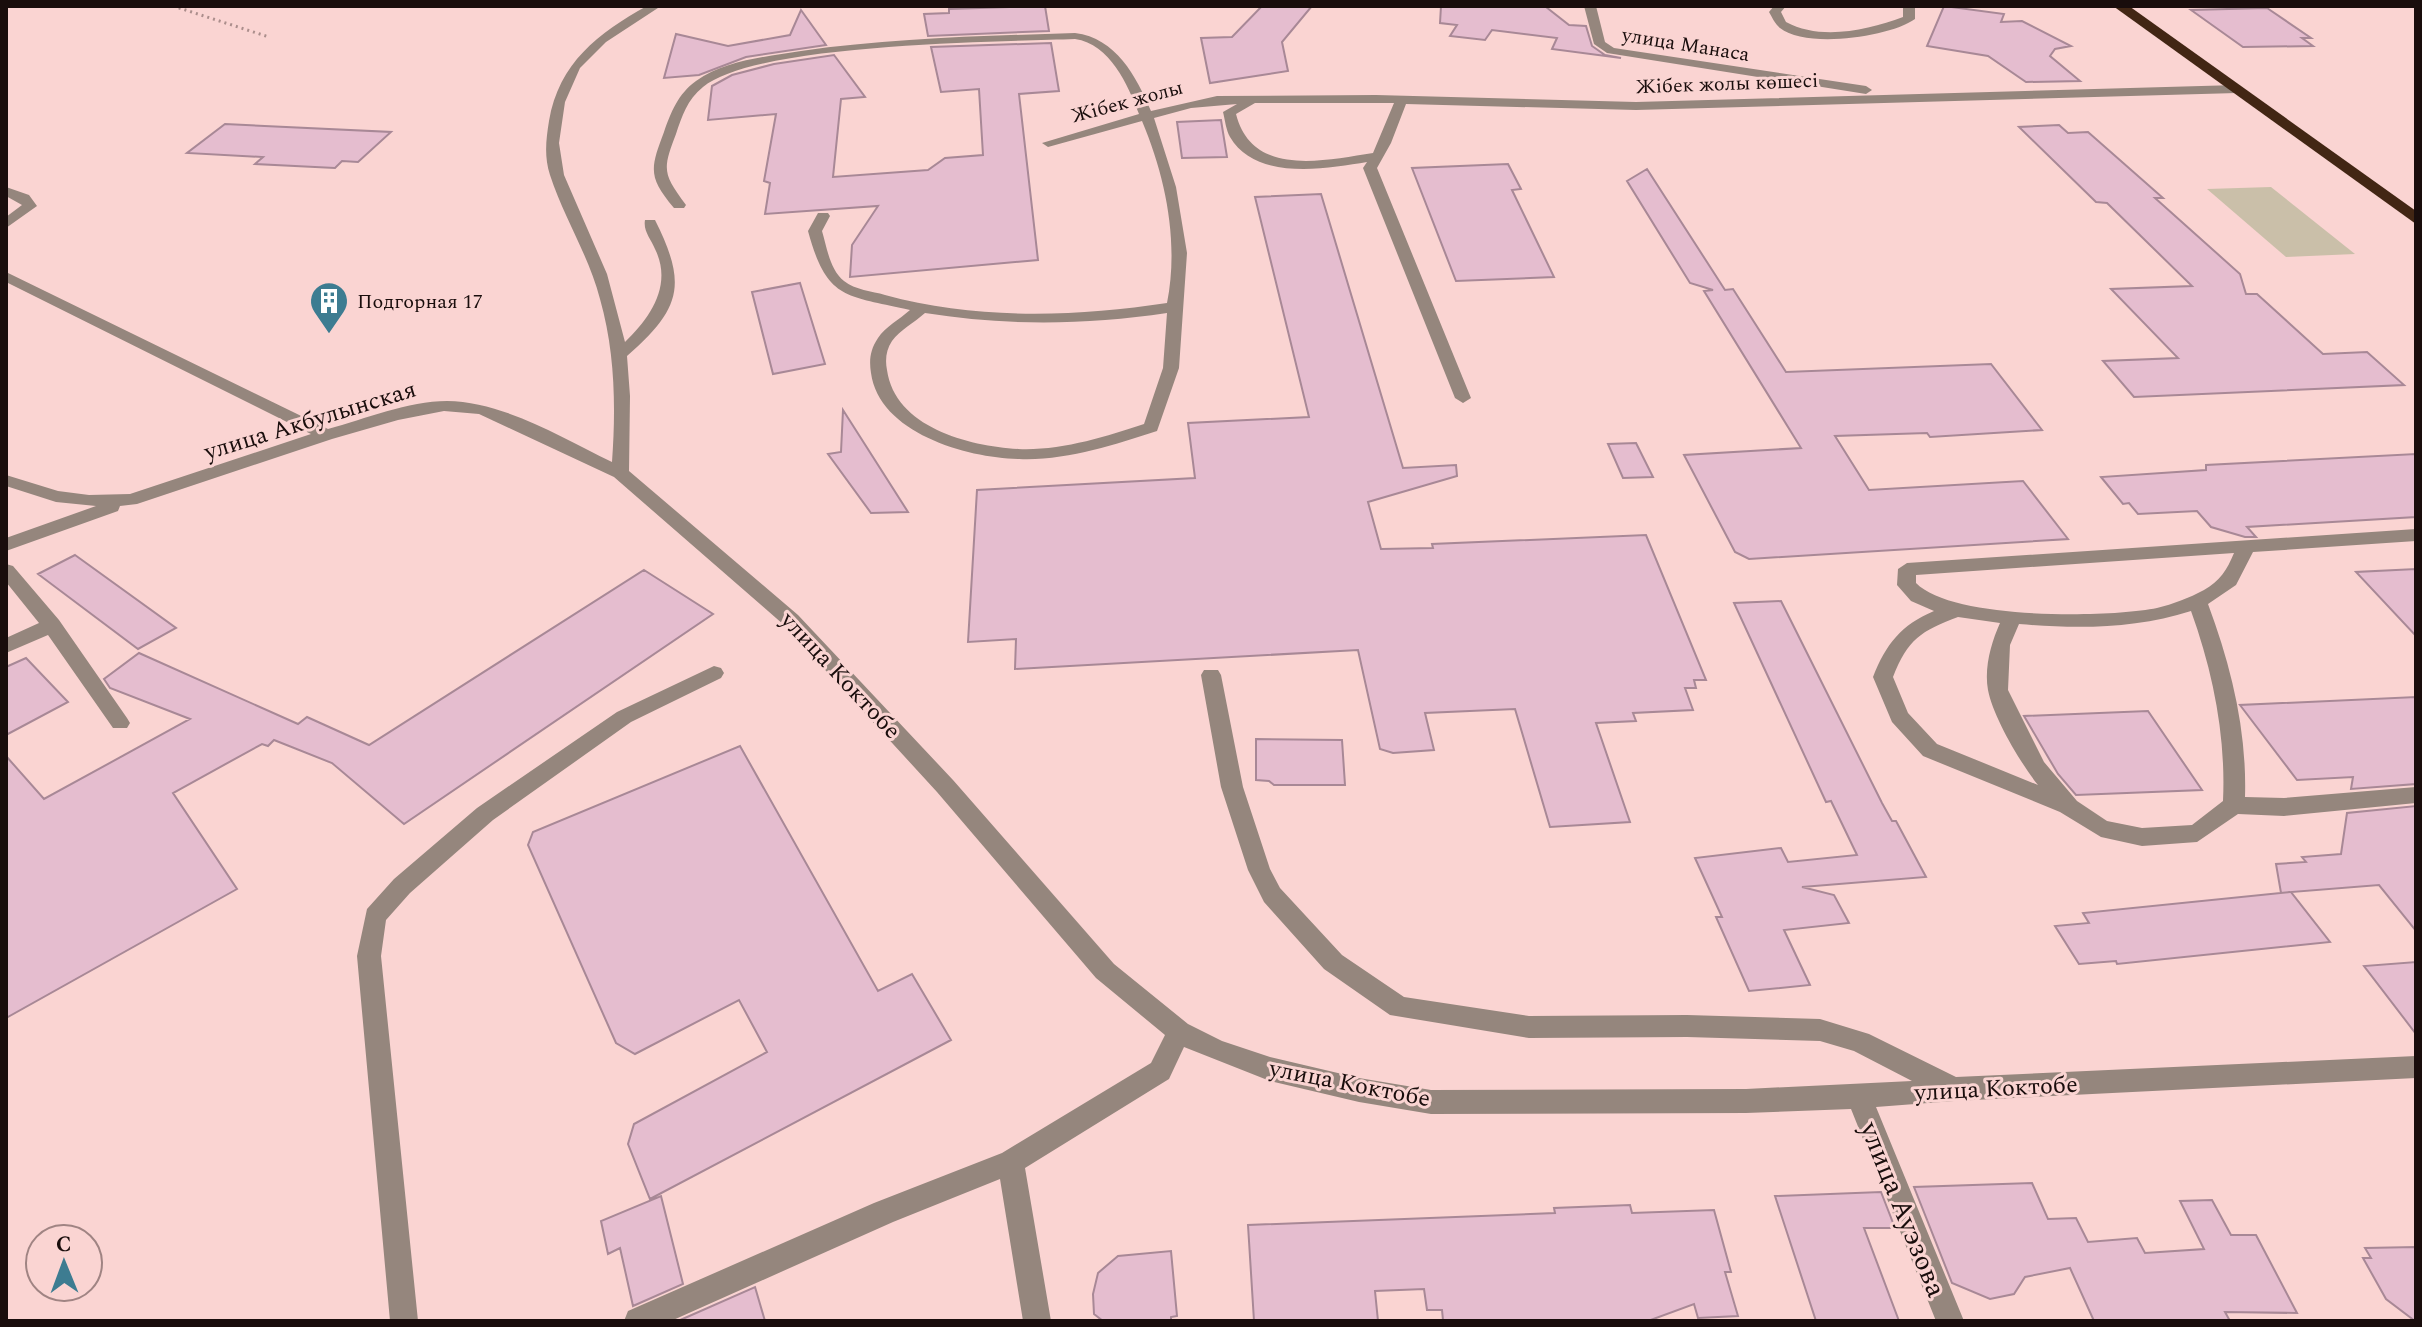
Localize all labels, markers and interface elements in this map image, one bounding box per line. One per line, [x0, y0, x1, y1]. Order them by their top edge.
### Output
street label: улица Манаса [1619, 20, 1752, 70]
street label: Жібек жолы көшесі [1635, 66, 1819, 102]
street label: Жібек жолы [1068, 73, 1186, 131]
building icon: Подгорная 17 [308, 280, 350, 335]
place label: Подгорная 17 [357, 287, 483, 317]
street label: улица Акбулынская [199, 372, 421, 471]
street label: улица Коктобе [771, 603, 909, 748]
street label: улица Коктобе [1265, 1051, 1433, 1117]
street label: улица Коктобе [1913, 1067, 2079, 1111]
street label: улица Ауэзова [1847, 1114, 1958, 1304]
north arrow [24, 1223, 104, 1303]
text: С [56, 1228, 72, 1261]

